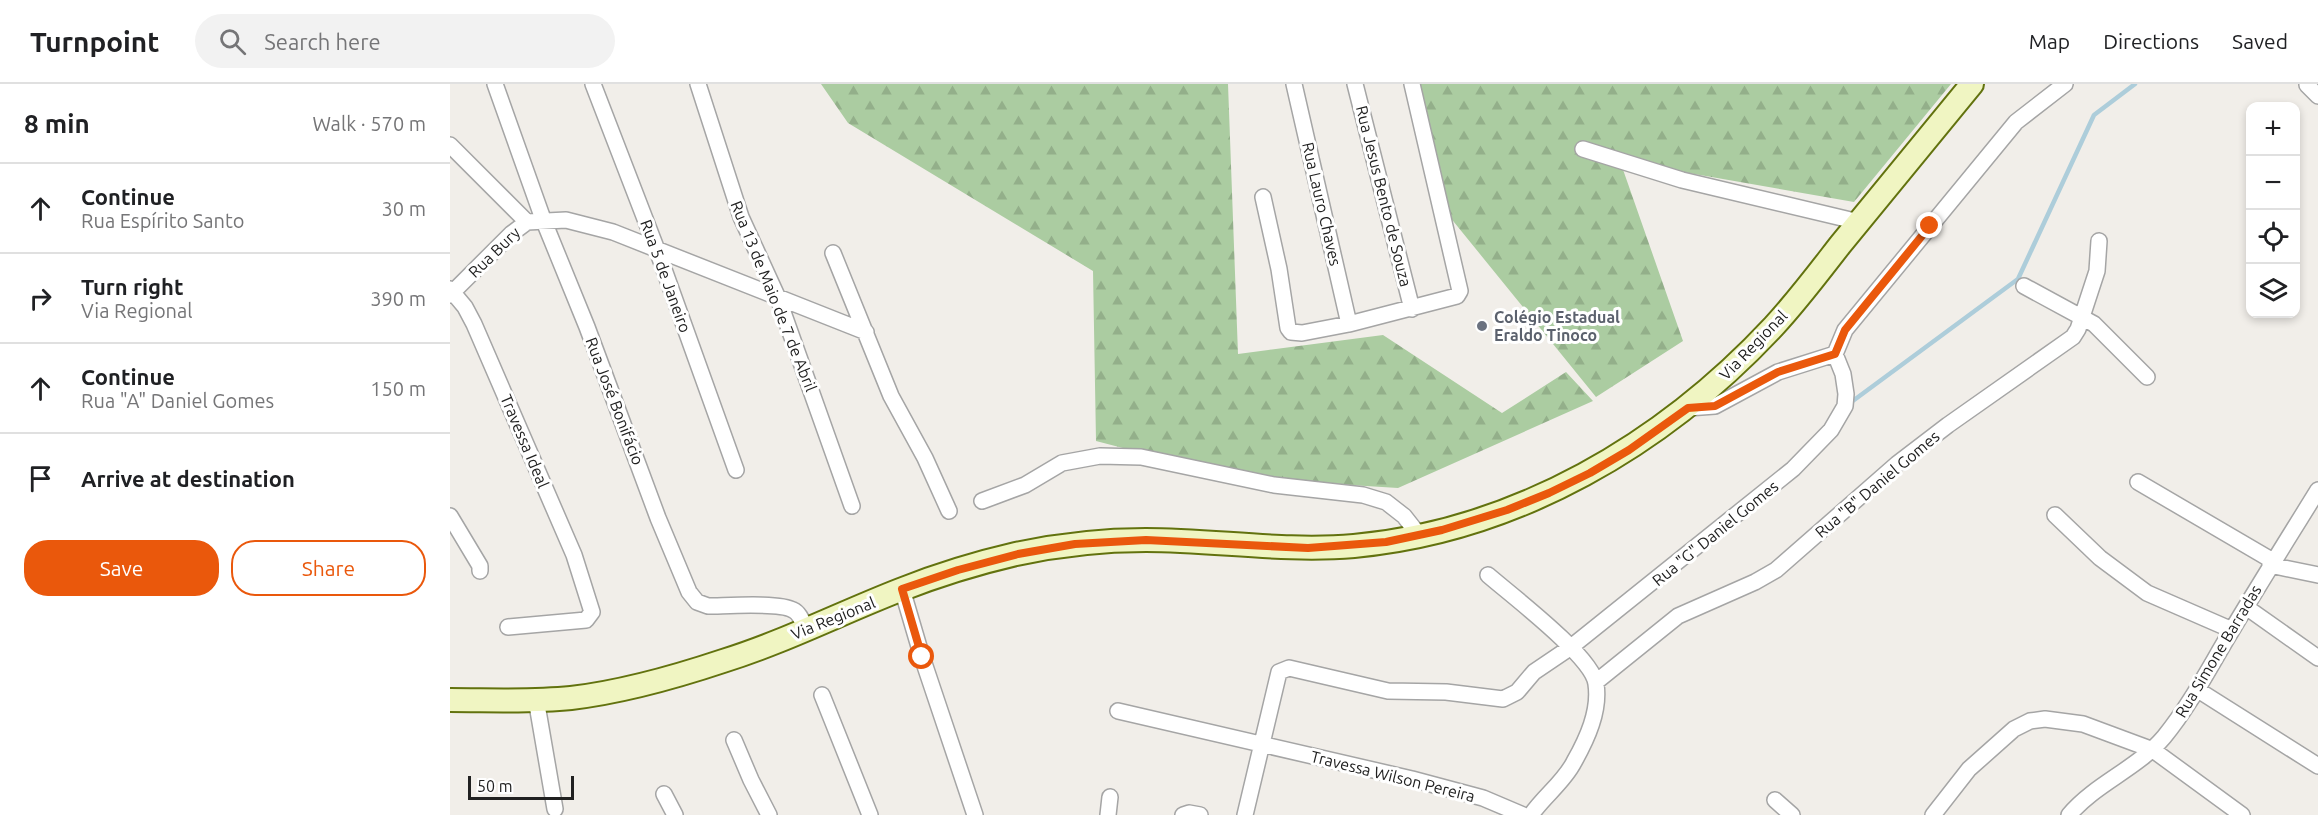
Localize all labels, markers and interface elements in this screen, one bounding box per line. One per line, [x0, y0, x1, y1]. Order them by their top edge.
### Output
search box [195, 14, 615, 68]
icon: search [216, 25, 249, 58]
text: Turnpoint [30, 26, 159, 57]
text: Search here [264, 29, 381, 54]
text: Map [2029, 29, 2070, 53]
text: Directions [2103, 29, 2199, 53]
text: Saved [2232, 29, 2288, 53]
map controls [2246, 102, 2300, 318]
button: + [2246, 102, 2300, 156]
street label: Rua Jesus Bento de Souza [1353, 104, 1415, 288]
text: 8 min [24, 109, 90, 138]
text: Walk · 570 m [313, 112, 426, 135]
street label: Rua Lauro Chaves [1299, 140, 1345, 268]
button: − [2246, 156, 2300, 210]
text: Continue [81, 184, 175, 209]
icon: ahead [24, 192, 57, 225]
text: 30 m [382, 197, 426, 220]
street label: Rua 13 de Maio de 7 de Abril [727, 198, 821, 394]
text: Rua Espírito Santo [81, 209, 244, 232]
button: locate [2246, 210, 2300, 264]
route end [1916, 212, 1942, 238]
street label: Rua 5 de Janeiro [637, 217, 695, 335]
street label: Rua Bury [465, 223, 524, 281]
button: layers [2246, 264, 2300, 318]
text: Turn right [81, 274, 183, 299]
icon: right [24, 282, 57, 315]
text: 390 m [370, 287, 426, 310]
text: Via Regional [81, 299, 193, 322]
street label: Via Regional [1716, 307, 1790, 383]
place label: Colégio Estadual Eraldo Tinoco [1494, 308, 1620, 344]
marker: Colégio Estadual Eraldo Tinoco [1475, 319, 1489, 333]
street label: Rua José Bonifácio [582, 335, 648, 467]
text: Continue [81, 364, 175, 389]
icon: ahead [24, 372, 57, 405]
text: 150 m [370, 377, 426, 400]
text: Rua "A" Daniel Gomes [81, 389, 274, 412]
street label: Travessa Ideal [497, 392, 553, 490]
street label: Rua "B" Daniel Gomes [1811, 427, 1943, 541]
icon: arrive [24, 462, 57, 495]
text: Arrive at destination [81, 466, 295, 491]
street label: Rua "G" Daniel Gomes [1648, 477, 1782, 589]
button: Save [24, 540, 219, 596]
button: Share [231, 540, 426, 596]
street label: Rua Simone Barradas [2171, 581, 2265, 720]
street label: Via Regional [788, 593, 878, 643]
route start [908, 643, 934, 669]
street label: Travessa Wilson Pereira [1309, 747, 1477, 805]
scale bar [468, 773, 574, 800]
text: 50 m [477, 777, 513, 795]

